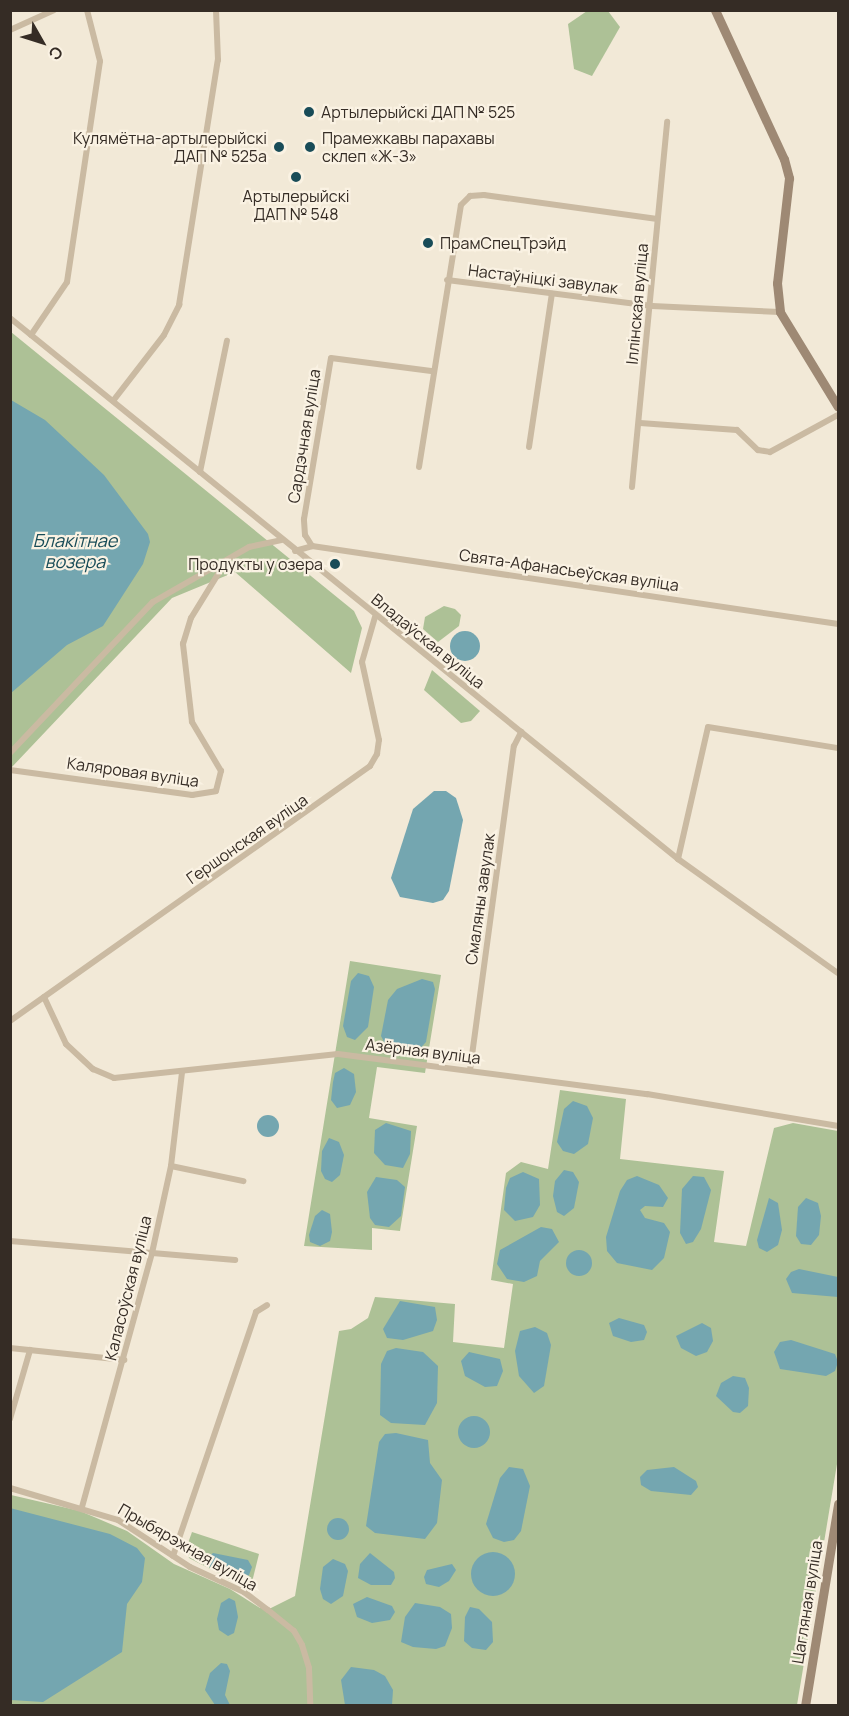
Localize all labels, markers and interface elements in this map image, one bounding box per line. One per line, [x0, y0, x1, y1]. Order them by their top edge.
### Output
north arrow [12, 12, 72, 72]
text: С [44, 42, 68, 65]
place label: Артылерыйскі ДАП № 525 [321, 102, 515, 122]
marker: Артылерыйскі ДАП № 525 [302, 105, 316, 119]
place label: Кулямётна-артылерыйскі ДАП № 525а [73, 128, 267, 166]
place label: Прамежкавы парахавы склеп «Ж-З» [322, 128, 495, 166]
marker: Кулямётна-артылерыйскі ДАП № 525а [272, 140, 286, 154]
marker: Прамежкавы парахавы склеп «Ж-З» [303, 140, 317, 154]
marker: Артылерыйскі ДАП № 548 [289, 170, 303, 184]
place label: Артылерыйскі ДАП № 548 [243, 186, 349, 224]
place label: ПрамСпецТрэйд [440, 233, 566, 253]
marker: ПрамСпецТрэйд [421, 236, 435, 250]
street label: Іллінская вуліца [622, 243, 652, 365]
street label: Настаўніцкі завулак [467, 260, 619, 298]
street label: Сардэчная вуліца [284, 367, 324, 505]
water label: Блакітнае возера [33, 530, 117, 572]
street label: Свята-Афанасьеўская вуліца [458, 545, 680, 595]
place label: Продукты у озера [188, 554, 323, 574]
marker: Продукты у озера [328, 557, 342, 571]
street label: Владаўская вуліца [368, 589, 488, 693]
street label: Каляровая вуліца [66, 753, 200, 791]
street label: Гершонская вуліца [183, 790, 311, 888]
street label: Смаляны завулак [461, 832, 499, 966]
street label: Азёрная вуліца [364, 1034, 482, 1068]
street label: Каласоўская вуліца [101, 1214, 155, 1362]
street label: Прыбярэжная вуліца [115, 1499, 261, 1595]
street label: Цагляная вуліца [788, 1539, 826, 1665]

